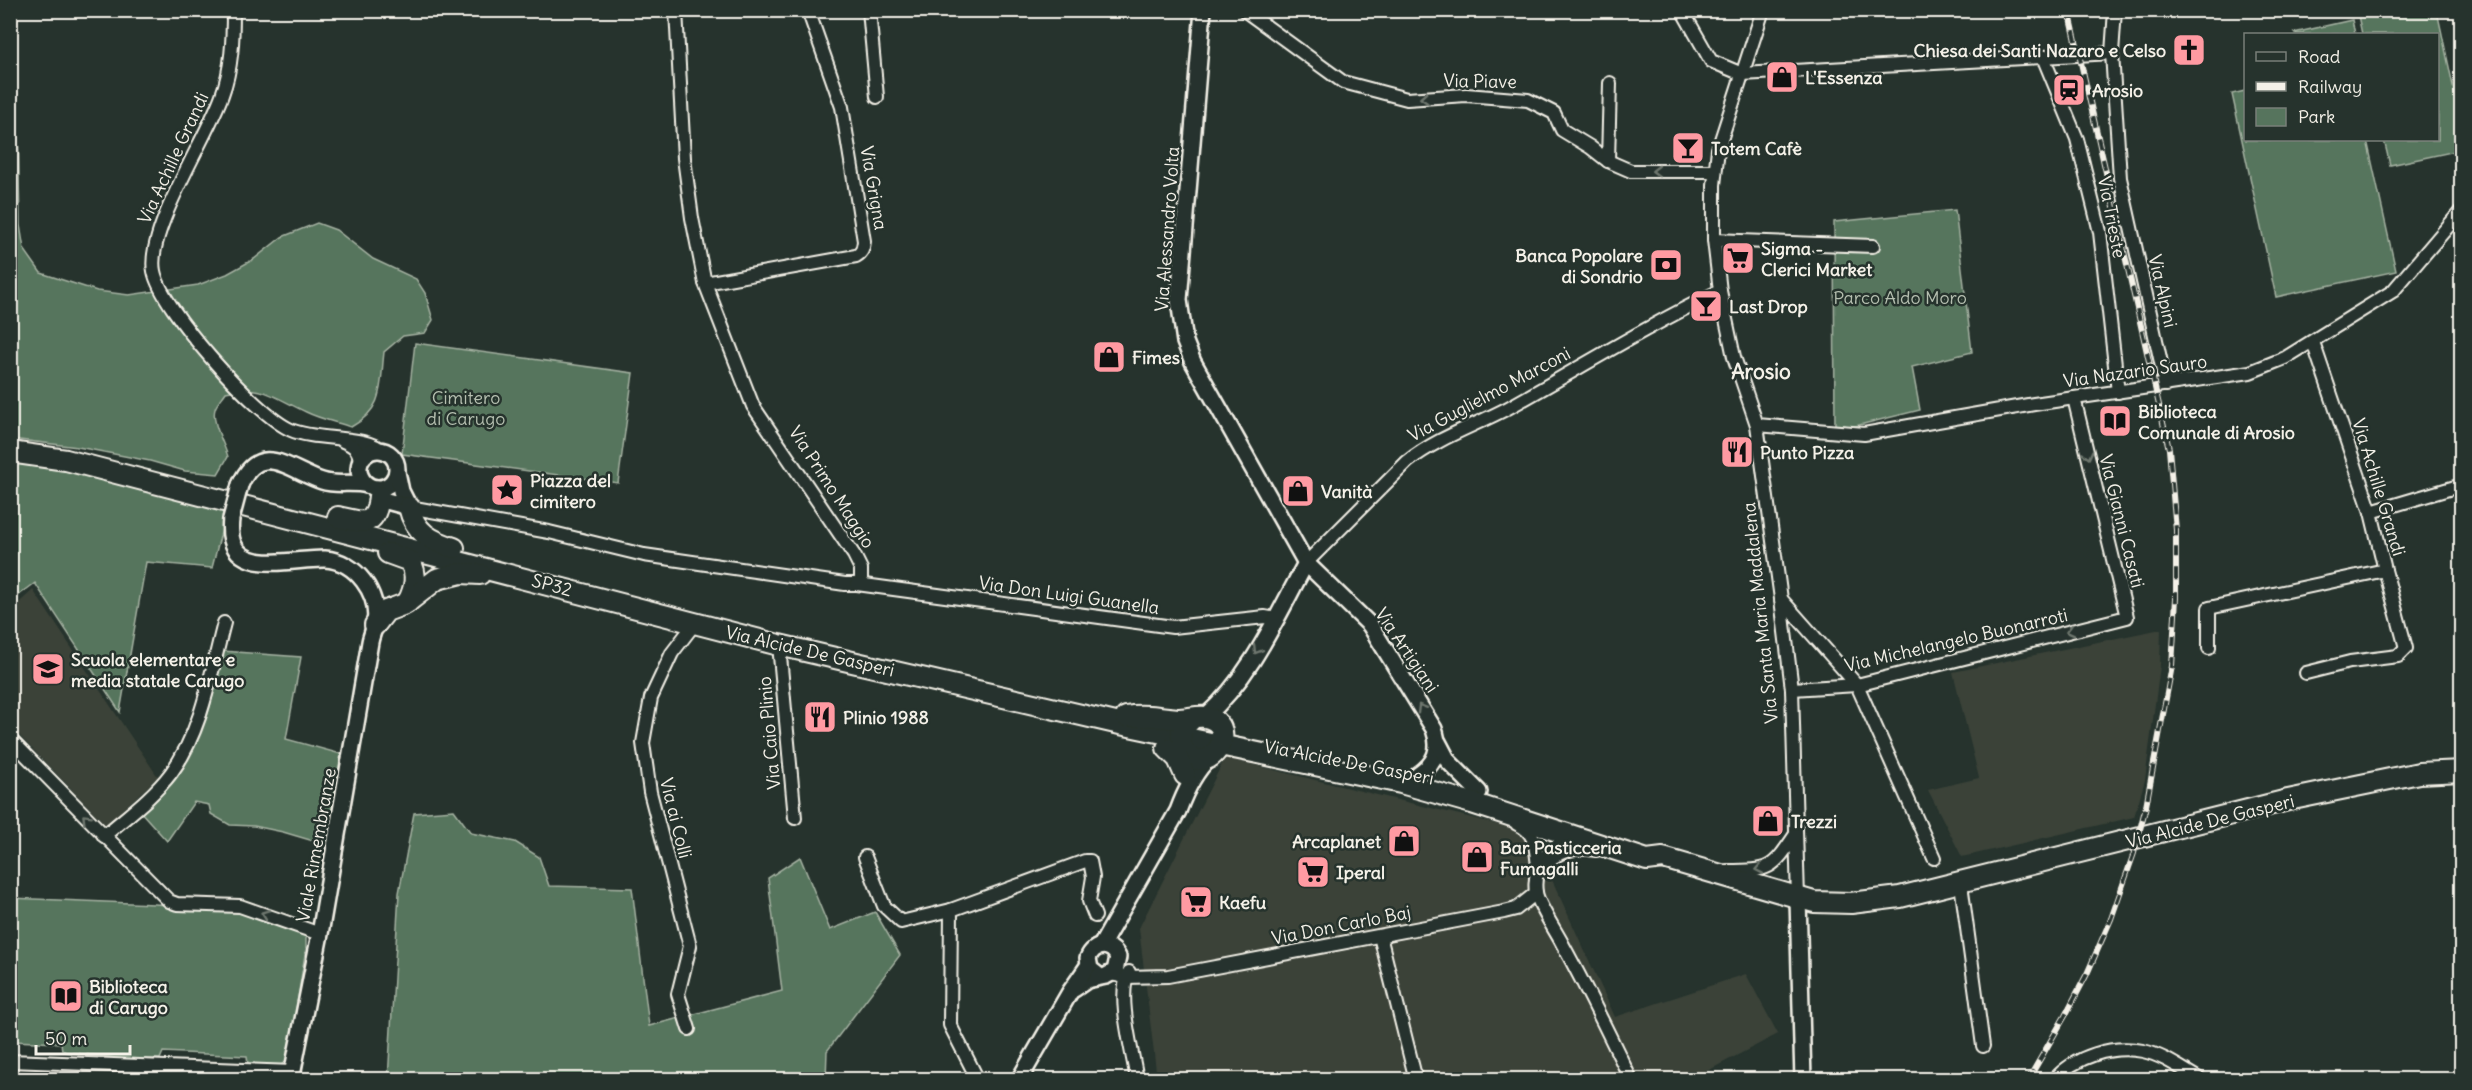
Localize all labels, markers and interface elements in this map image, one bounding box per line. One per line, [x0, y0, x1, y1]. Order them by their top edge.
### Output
church icon: Chiesa dei Santi Nazaro e Celso [2171, 32, 2207, 68]
legend [2244, 33, 2439, 141]
place label: Chiesa dei Santi Nazaro e Celso [1914, 39, 2166, 62]
text: Road [2298, 45, 2341, 68]
shop icon: L'Essenza [1764, 59, 1800, 95]
place label: L'Essenza [1805, 66, 1883, 89]
street label: Via Piave [1443, 69, 1517, 93]
station icon: Arosio [2051, 72, 2087, 108]
text: Railway [2298, 75, 2362, 98]
place label: Arosio [2092, 79, 2143, 102]
street label: Via Achille Grandi [132, 89, 214, 227]
one-way arrow [1420, 92, 1429, 105]
text: Park [2298, 105, 2335, 128]
bar icon: Totem Cafè [1670, 130, 1706, 166]
place label: Totem Cafè [1711, 137, 1802, 160]
street label: Via Grigna [855, 144, 893, 232]
street label: Via Alessandro Volta [1150, 146, 1184, 312]
one-way arrow [1652, 165, 1661, 177]
street label: Via Trieste [2093, 174, 2131, 260]
place label: Sigma - Clerici Market [1761, 237, 1873, 281]
supermarket icon: Sigma - Clerici Market [1720, 240, 1756, 276]
place label: Banca Popolare di Sondrio [1515, 244, 1643, 288]
bank icon: Banca Popolare di Sondrio [1648, 247, 1684, 283]
street label: Via Alpini [2143, 252, 2183, 330]
park label: Parco Aldo Moro [1833, 286, 1967, 309]
bar icon: Last Drop [1688, 288, 1724, 324]
place label: Last Drop [1729, 295, 1808, 318]
shop icon: Fimes [1091, 339, 1127, 375]
street label: Via Guglielmo Marconi [1404, 341, 1574, 447]
place label: Fimes [1132, 346, 1180, 369]
street label: Via Nazario Sauro [2062, 350, 2208, 392]
district label: Arosio [1731, 358, 1791, 385]
park label: Cimitero di Carugo [427, 386, 505, 430]
place label: Biblioteca Comunale di Arosio [2138, 400, 2295, 444]
library icon: Biblioteca Comunale di Arosio [2097, 403, 2133, 439]
street label: Via Achille Grandi [2347, 416, 2411, 558]
street label: Via Primo Maggio [784, 422, 880, 552]
restaurant icon: Punto Pizza [1719, 434, 1755, 470]
place label: Punto Pizza [1760, 441, 1854, 464]
one-way arrow [2080, 450, 2093, 460]
street label: Via Gianni Casati [2094, 452, 2150, 590]
place label: Piazza del cimitero [530, 469, 611, 513]
place icon: Piazza del cimitero [489, 472, 525, 508]
shop icon: Vanità [1280, 473, 1316, 509]
place label: Vanità [1321, 480, 1373, 503]
street label: Via Santa Maria Maddalena [1737, 501, 1783, 725]
street label: SP32 [529, 569, 575, 601]
street label: Via Don Luigi Guanella [977, 571, 1161, 619]
street label: Via Artigiani [1370, 603, 1444, 697]
street label: Via Michelangelo Buonarroti [1842, 603, 2070, 677]
street label: Via Alcide De Gasperi [723, 620, 897, 682]
one-way arrow [2065, 624, 2075, 637]
one-way arrow [1254, 644, 1265, 655]
place label: Scuola elementare e media statale Carugo [71, 648, 244, 692]
school or university icon: Scuola elementare e media statale Carugo [30, 651, 66, 687]
street label: Via Caio Plinio [753, 675, 785, 791]
restaurant icon: Plinio 1988 [802, 699, 838, 735]
one-way arrow [1417, 704, 1429, 714]
place label: Plinio 1988 [843, 706, 929, 729]
street label: Via Alcide De Gasperi [1262, 734, 1436, 790]
street label: Viale Rimembranze [291, 766, 341, 924]
street label: Via ai Colli [655, 775, 697, 861]
street label: Via Alcide De Gasperi [2123, 789, 2297, 853]
shop icon: Trezzi [1750, 803, 1786, 839]
place label: Trezzi [1791, 810, 1837, 833]
one-way arrow [82, 814, 93, 825]
shop icon: Arcaplanet [1386, 823, 1422, 859]
place label: Arcaplanet [1292, 830, 1382, 853]
place label: Bar Pasticceria Fumagalli [1500, 836, 1622, 880]
shop icon: Bar Pasticceria Fumagalli [1459, 839, 1495, 875]
supermarket icon: Iperal [1295, 854, 1331, 890]
place label: Iperal [1336, 861, 1385, 884]
one-way arrow [1755, 862, 1765, 875]
supermarket icon: Kaefu [1178, 884, 1214, 920]
place label: Kaefu [1219, 891, 1267, 914]
street label: Via Don Carlo Baj [1269, 900, 1413, 950]
one-way arrow [260, 909, 271, 922]
place label: Biblioteca di Carugo [89, 975, 168, 1019]
library icon: Biblioteca di Carugo [48, 978, 84, 1014]
scale bar [36, 1018, 130, 1056]
text: 50 m [45, 1027, 87, 1050]

